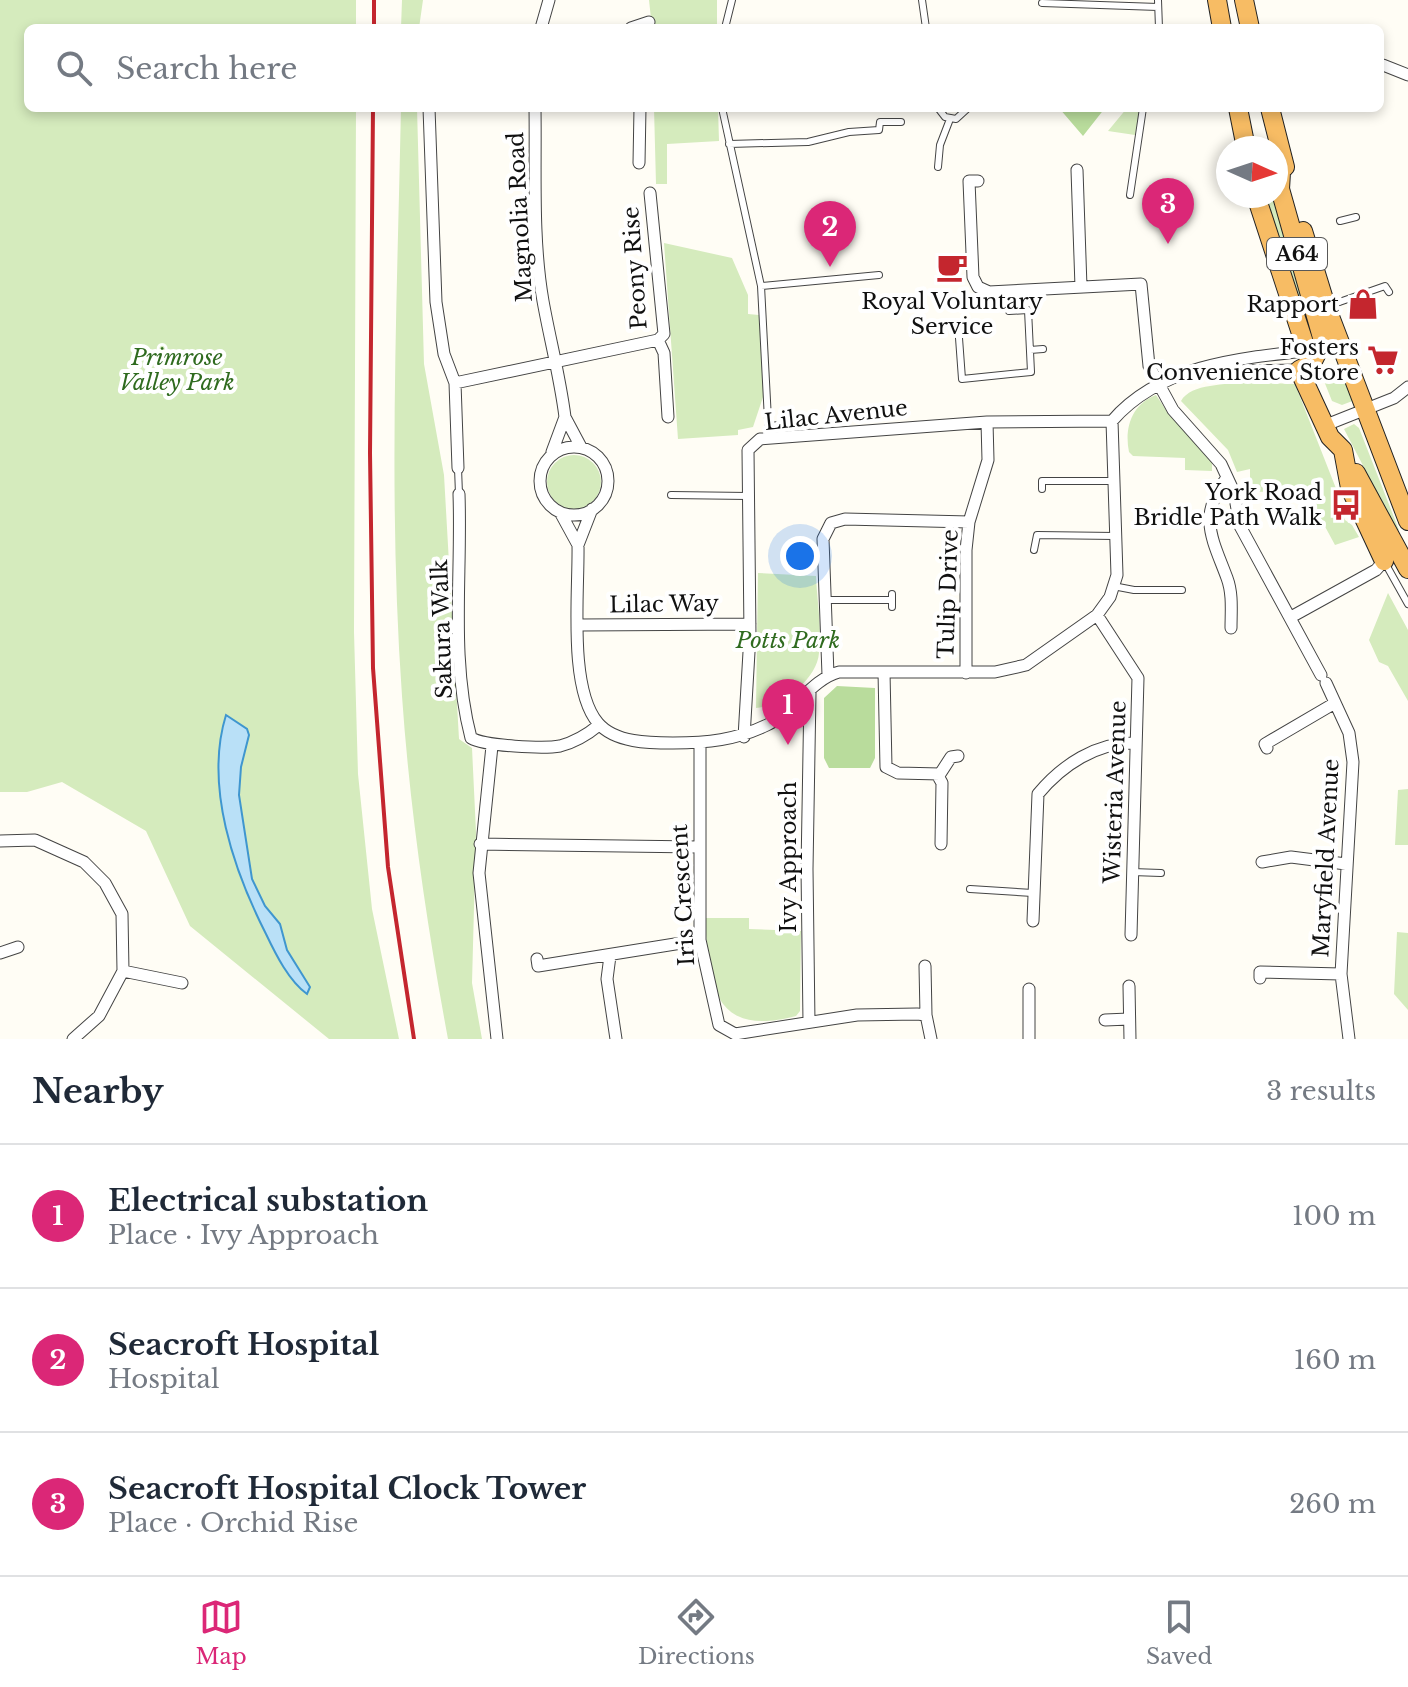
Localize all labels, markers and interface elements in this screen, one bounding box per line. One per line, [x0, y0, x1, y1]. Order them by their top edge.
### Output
search box [24, 24, 1384, 112]
icon: search [52, 46, 96, 90]
text: Search here [116, 50, 297, 87]
street label: Magnolia Road [502, 131, 538, 303]
north arrow [1216, 136, 1288, 208]
pin: 3 [1142, 178, 1194, 244]
pin: 2 [804, 201, 856, 267]
street label: Peony Rise [617, 206, 653, 330]
road number: A64 [1267, 238, 1327, 270]
cafe icon: Royal Voluntary Service [935, 250, 969, 284]
shop icon: Rapport [1346, 287, 1380, 321]
place label: Royal Voluntary Service [861, 288, 1043, 340]
place label: Rapport [1246, 291, 1340, 318]
place label: Fosters Convenience Store [1146, 334, 1359, 386]
supermarket icon: Fosters Convenience Store [1366, 343, 1400, 377]
park label: Primrose Valley Park [119, 344, 235, 396]
street label: Lilac Avenue [763, 394, 909, 436]
place label: York Road Bridle Path Walk [1133, 479, 1322, 531]
bus stop icon: York Road Bridle Path Walk [1329, 488, 1363, 522]
street label: Tulip Drive [932, 529, 964, 659]
your location [780, 536, 820, 576]
street label: Sakura Walk [426, 558, 458, 699]
street label: Lilac Way [609, 590, 719, 618]
park label: Potts Park [735, 627, 840, 654]
pin: 1 [762, 679, 814, 745]
street label: Wisteria Avenue [1098, 700, 1132, 885]
street label: Maryfield Avenue [1307, 758, 1345, 958]
street label: Ivy Approach [775, 781, 802, 933]
street label: Iris Crescent [666, 823, 700, 967]
text: Nearby [32, 1070, 164, 1112]
text: 3 results [1266, 1075, 1376, 1107]
text: Electrical substation [108, 1182, 428, 1219]
text: 1 [52, 1200, 64, 1232]
text: 100 m [1292, 1200, 1376, 1232]
text: Place · Ivy Approach [108, 1219, 379, 1251]
text: Seacroft Hospital [108, 1326, 379, 1363]
text: 2 [50, 1344, 66, 1376]
text: 160 m [1294, 1344, 1376, 1376]
text: Hospital [108, 1363, 219, 1395]
text: Seacroft Hospital Clock Tower [108, 1470, 586, 1507]
text: 3 [50, 1488, 66, 1520]
text: 260 m [1289, 1488, 1376, 1520]
text: Place · Orchid Rise [108, 1507, 358, 1539]
tab: Map [196, 1595, 247, 1670]
tab: Directions [638, 1595, 755, 1670]
tab: Saved [1146, 1595, 1212, 1670]

